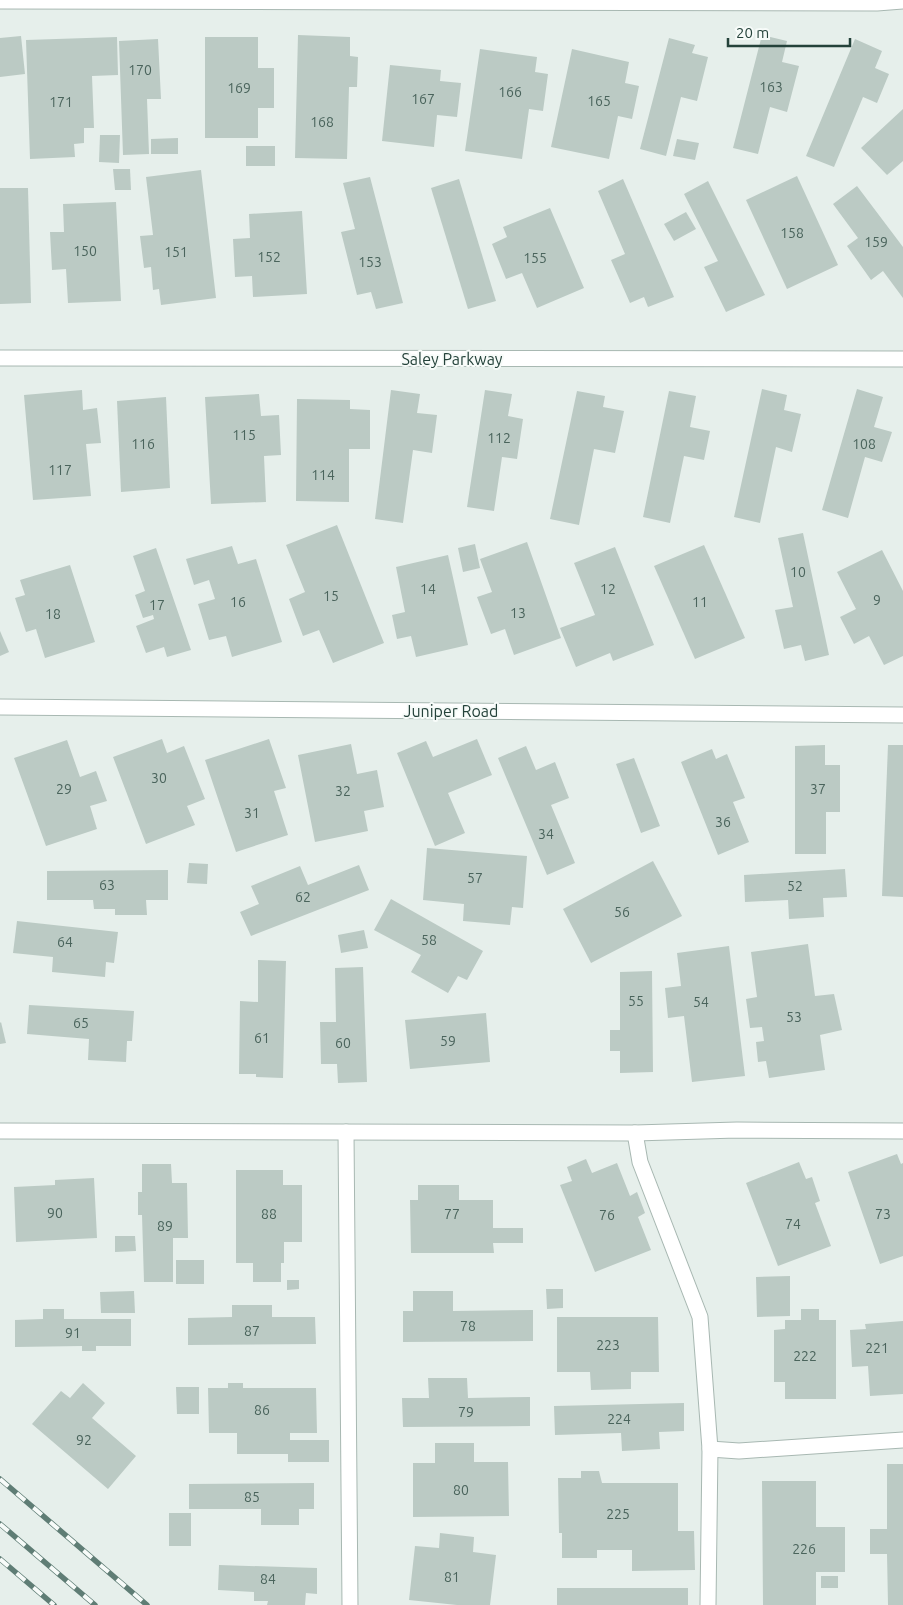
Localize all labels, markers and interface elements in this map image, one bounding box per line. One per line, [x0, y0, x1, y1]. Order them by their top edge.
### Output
scale bar [728, 15, 850, 47]
text: 20 m [736, 24, 769, 41]
house number: 170 [128, 62, 152, 78]
house number: 163 [759, 79, 783, 95]
house number: 169 [227, 80, 251, 96]
house number: 166 [498, 84, 522, 100]
house number: 167 [411, 91, 435, 107]
house number: 165 [587, 93, 611, 109]
house number: 171 [49, 94, 73, 110]
house number: 168 [310, 114, 334, 130]
house number: 158 [780, 225, 804, 241]
house number: 159 [864, 234, 888, 250]
house number: 150 [73, 243, 97, 259]
house number: 151 [164, 244, 188, 260]
house number: 152 [257, 249, 281, 265]
house number: 155 [523, 250, 547, 266]
house number: 153 [358, 254, 382, 270]
street label: Saley Parkway [401, 350, 503, 368]
house number: 115 [232, 427, 256, 443]
house number: 112 [487, 430, 511, 446]
house number: 116 [131, 436, 155, 452]
house number: 108 [852, 436, 876, 452]
house number: 117 [48, 462, 72, 478]
house number: 114 [311, 467, 335, 483]
house number: 10 [790, 564, 806, 580]
house number: 14 [420, 581, 436, 597]
house number: 12 [600, 581, 616, 597]
house number: 15 [323, 588, 339, 604]
house number: 9 [873, 592, 881, 608]
house number: 16 [230, 594, 246, 610]
house number: 11 [692, 594, 708, 610]
house number: 17 [149, 597, 165, 613]
house number: 13 [510, 605, 526, 621]
house number: 18 [45, 606, 61, 622]
street label: Juniper Road [404, 702, 498, 720]
house number: 30 [151, 770, 167, 786]
house number: 29 [56, 781, 72, 797]
house number: 37 [810, 781, 826, 797]
house number: 32 [335, 783, 351, 799]
house number: 31 [244, 805, 260, 821]
house number: 36 [715, 814, 731, 830]
house number: 34 [538, 826, 554, 842]
house number: 57 [467, 870, 483, 886]
house number: 63 [99, 877, 115, 893]
house number: 52 [787, 878, 803, 894]
house number: 62 [295, 889, 311, 905]
house number: 56 [614, 904, 630, 920]
house number: 58 [421, 932, 437, 948]
house number: 64 [57, 934, 73, 950]
house number: 55 [628, 993, 644, 1009]
house number: 54 [693, 994, 709, 1010]
house number: 53 [786, 1009, 802, 1025]
house number: 65 [73, 1015, 89, 1031]
house number: 61 [254, 1030, 270, 1046]
house number: 59 [440, 1033, 456, 1049]
house number: 60 [335, 1035, 351, 1051]
house number: 90 [47, 1205, 63, 1221]
house number: 88 [261, 1206, 277, 1222]
house number: 77 [444, 1206, 460, 1222]
house number: 73 [875, 1206, 891, 1222]
house number: 76 [599, 1207, 615, 1223]
house number: 74 [785, 1216, 801, 1232]
house number: 89 [157, 1218, 173, 1234]
house number: 78 [460, 1318, 476, 1334]
house number: 87 [244, 1323, 260, 1339]
house number: 91 [65, 1325, 81, 1341]
house number: 223 [596, 1337, 620, 1353]
house number: 221 [865, 1340, 889, 1356]
house number: 222 [793, 1348, 817, 1364]
house number: 86 [254, 1402, 270, 1418]
house number: 79 [458, 1404, 474, 1420]
house number: 224 [607, 1411, 631, 1427]
house number: 92 [76, 1432, 92, 1448]
house number: 80 [453, 1482, 469, 1498]
house number: 85 [244, 1489, 260, 1505]
house number: 225 [606, 1506, 630, 1522]
house number: 226 [792, 1541, 816, 1557]
house number: 81 [444, 1569, 460, 1585]
house number: 84 [260, 1571, 276, 1587]

